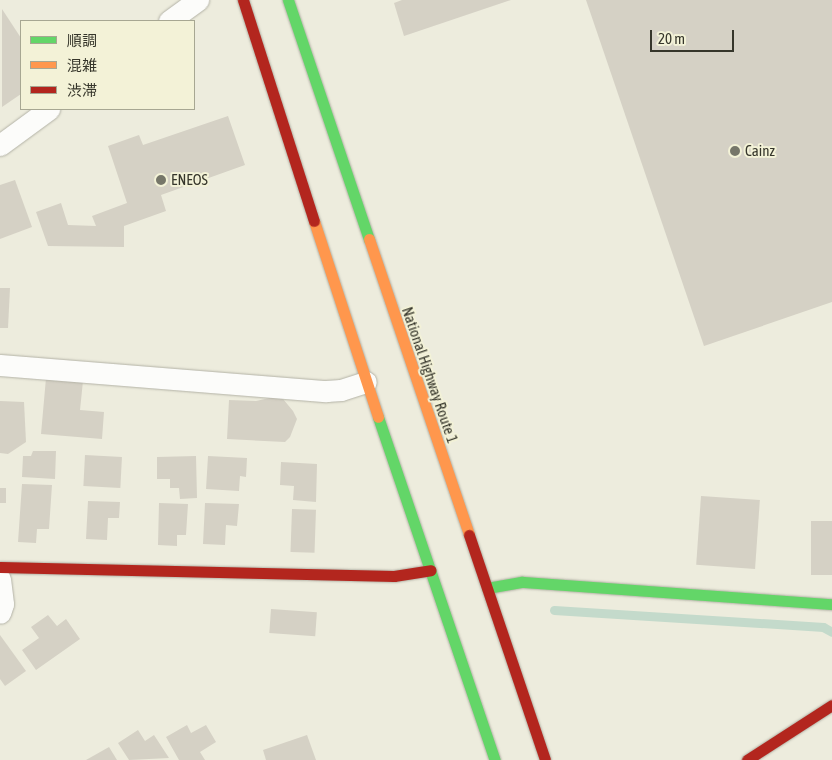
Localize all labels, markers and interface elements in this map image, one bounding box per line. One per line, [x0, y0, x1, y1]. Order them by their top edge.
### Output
legend [20, 20, 195, 110]
scale bar [652, 20, 736, 52]
text: 20 m [658, 30, 685, 47]
text: 順調 [67, 32, 97, 49]
text: 混雑 [67, 57, 97, 74]
text: 渋滞 [67, 82, 97, 99]
place label: Cainz [745, 142, 775, 160]
marker: Cainz [729, 145, 741, 157]
place label: ENEOS [171, 171, 208, 189]
marker: ENEOS [155, 174, 167, 186]
street label: National Highway Route 1 [398, 305, 462, 445]

